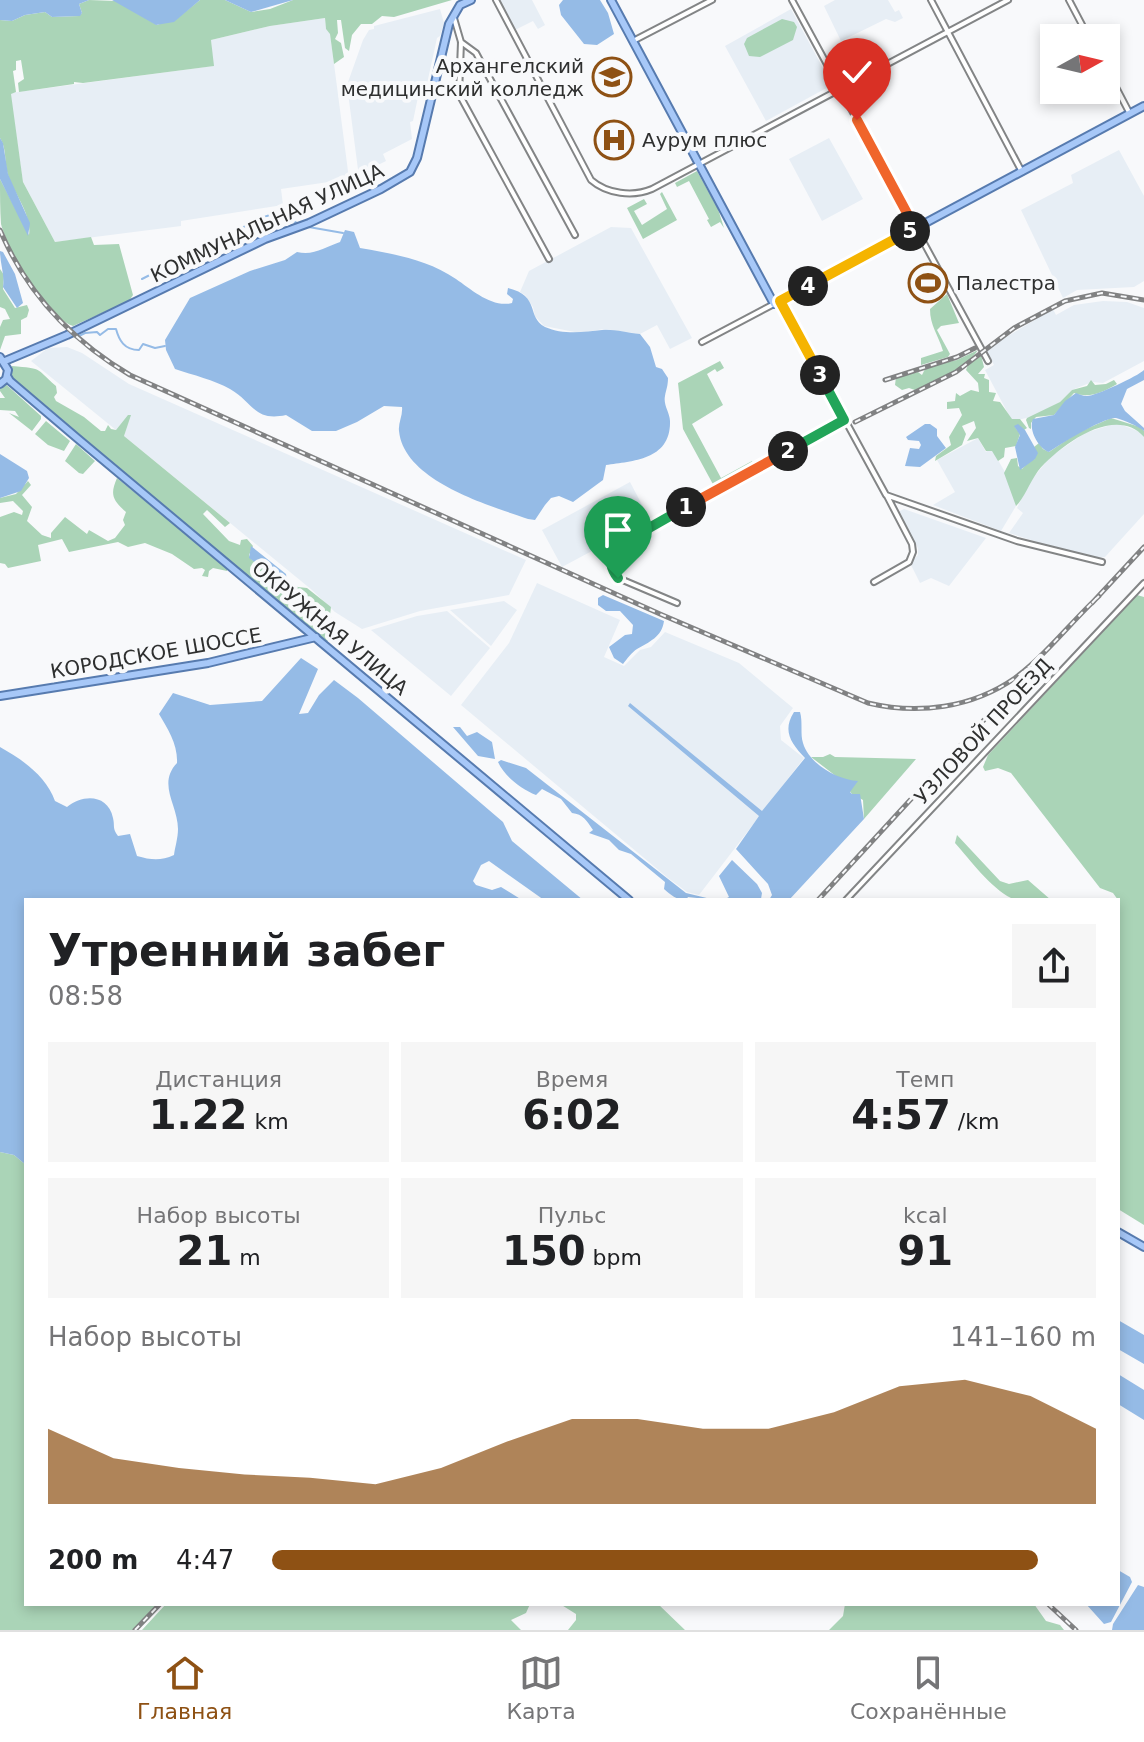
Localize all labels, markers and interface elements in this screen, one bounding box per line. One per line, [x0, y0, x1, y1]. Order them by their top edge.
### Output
north arrow [1040, 24, 1120, 104]
map controls [1040, 24, 1120, 104]
pin [823, 38, 891, 120]
icon: check [835, 50, 879, 94]
place label: Архангелский медицинский колледж [341, 54, 584, 101]
school or university icon: Архангелский медицинский колледж [591, 56, 633, 98]
hospital icon: Аурум плюс [593, 119, 635, 161]
place label: Аурум плюс [642, 128, 767, 152]
street label: КОММУНАЛЬНАЯ УЛИЦА [147, 158, 388, 288]
pin: 5 [890, 211, 930, 251]
text: 5 [902, 218, 918, 243]
sports icon: Палестра [907, 262, 949, 304]
pin: 4 [788, 266, 828, 306]
place label: Палестра [956, 271, 1056, 295]
text: 4 [800, 273, 816, 298]
pin: 3 [800, 355, 840, 395]
text: 3 [812, 362, 828, 387]
pin: 2 [768, 431, 808, 471]
text: 2 [780, 438, 796, 463]
pin: 1 [666, 487, 706, 527]
text: 1 [678, 494, 694, 519]
pin [584, 496, 652, 578]
icon: arrive [596, 508, 640, 552]
street label: ОКРУЖНАЯ УЛИЦА [247, 556, 413, 700]
street label: КОРОДСКОЕ ШОССЕ [49, 623, 263, 683]
street label: УЗЛОВОЙ ПРОЕЗД [909, 653, 1057, 809]
button: share [1012, 924, 1096, 1008]
text: Утренний забег [48, 925, 445, 976]
text: 08:58 [48, 981, 123, 1011]
text: Дистанция [155, 1067, 282, 1092]
text: Время [536, 1067, 608, 1092]
text: Темп [896, 1067, 954, 1092]
text: 1.22 [149, 1092, 247, 1138]
text: 6:02 [522, 1092, 622, 1138]
text: 4:57 [851, 1092, 951, 1138]
text: km [247, 1109, 289, 1134]
text: /km [951, 1109, 999, 1134]
text: Набор высоты [137, 1203, 301, 1228]
text: Пульс [538, 1203, 606, 1228]
text: kcal [903, 1203, 948, 1228]
text: 21 [177, 1228, 232, 1274]
text: 150 [502, 1228, 586, 1274]
text: 91 [897, 1228, 953, 1274]
text: m [232, 1245, 261, 1270]
text: bpm [586, 1245, 642, 1270]
text: Набор высоты [48, 1322, 242, 1352]
text: 141–160 m [950, 1322, 1096, 1352]
text: 200 m [48, 1545, 138, 1575]
text: 4:47 [176, 1545, 234, 1575]
tab: Главная [137, 1651, 232, 1724]
tab: Карта [506, 1651, 576, 1724]
tab: Сохранённые [850, 1651, 1007, 1724]

